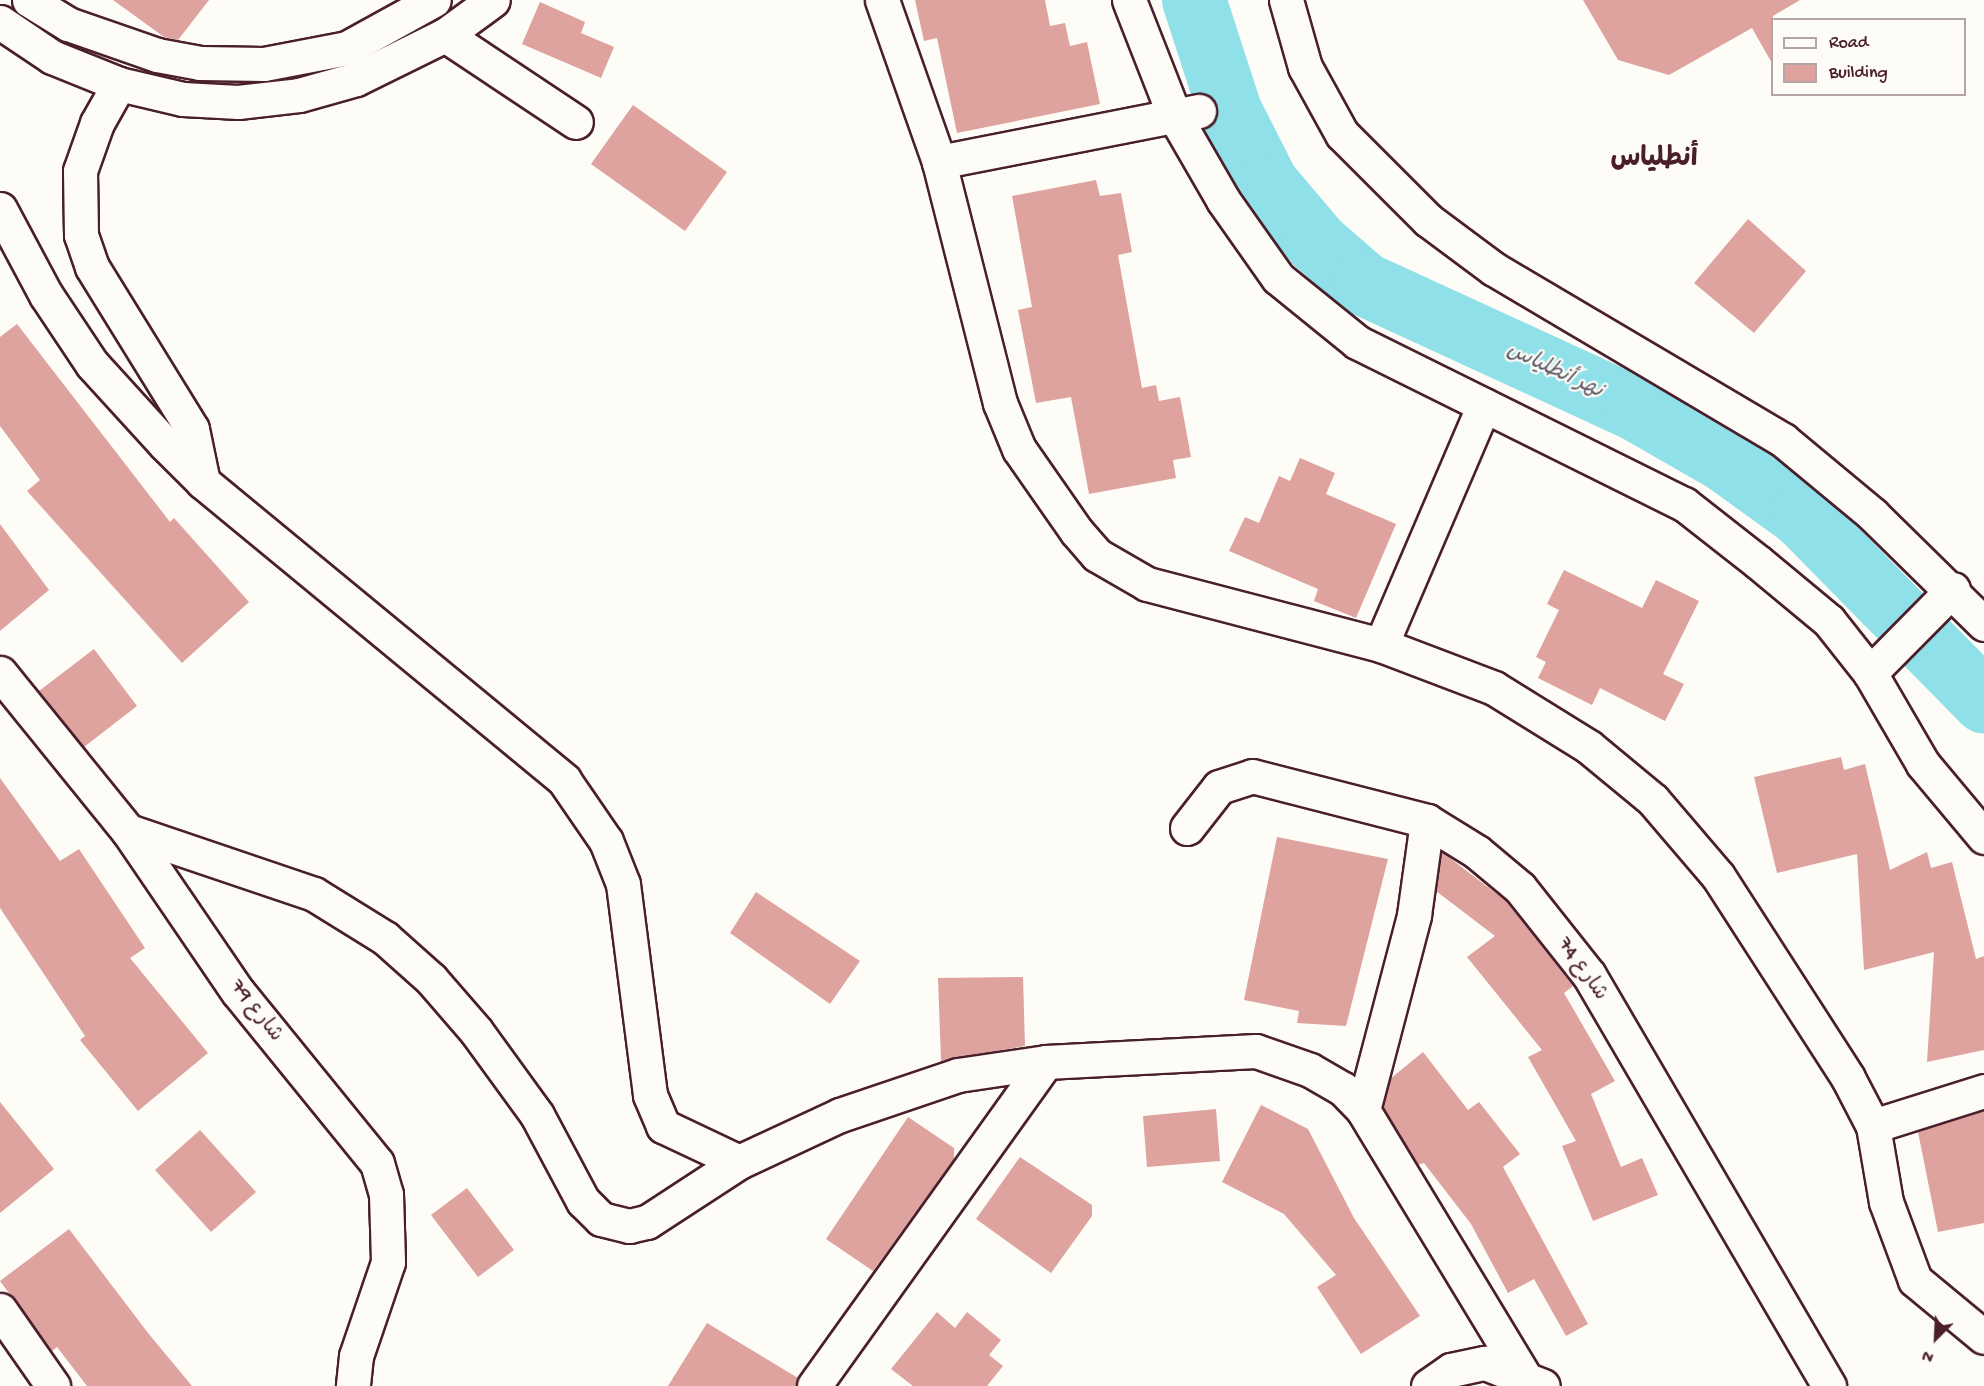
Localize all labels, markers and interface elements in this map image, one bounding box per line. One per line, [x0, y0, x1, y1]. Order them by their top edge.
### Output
legend [1771, 18, 1966, 96]
text: Road [1829, 33, 1868, 54]
text: Building [1829, 63, 1888, 84]
district label: أنطلياس [1610, 145, 1698, 177]
water label: نهر أنطلياس [1502, 338, 1606, 406]
street label: شارع 74 [1550, 934, 1612, 1006]
street label: شارع 79 [223, 976, 287, 1048]
north arrow [1906, 1308, 1966, 1368]
text: N [1920, 1344, 1937, 1366]

